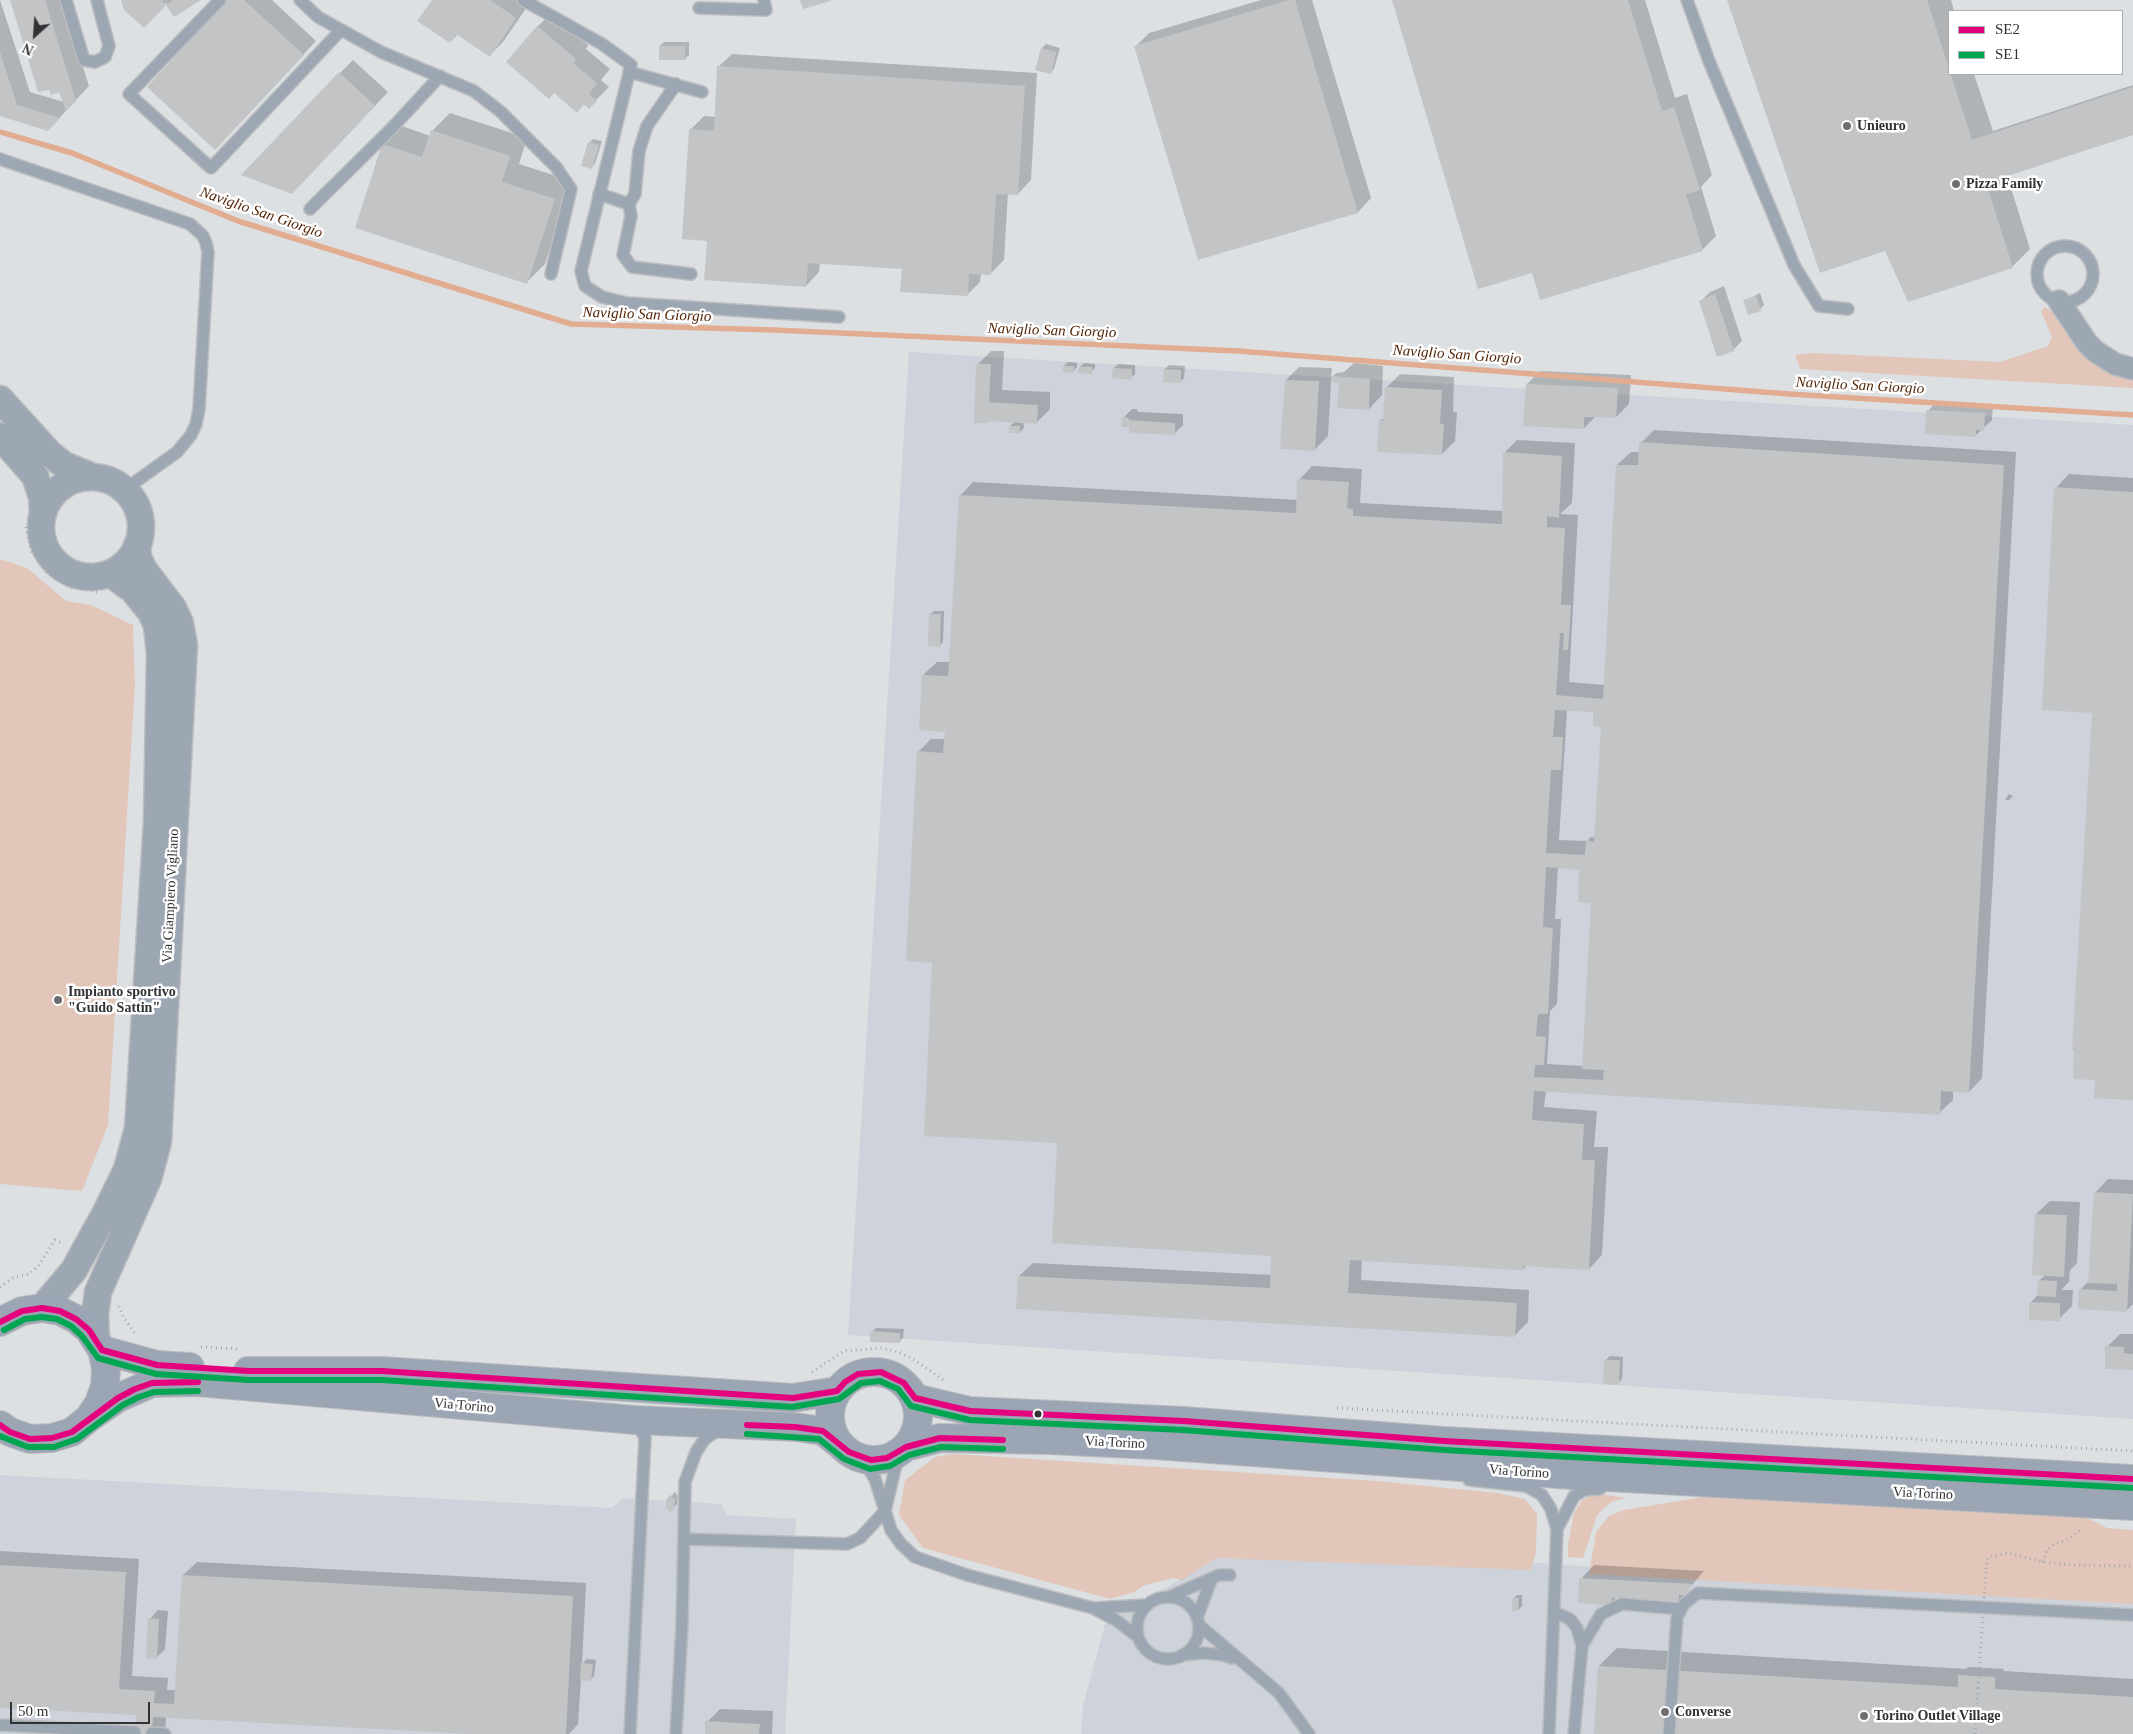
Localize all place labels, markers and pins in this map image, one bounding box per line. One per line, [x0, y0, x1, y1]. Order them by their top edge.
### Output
place label: Unieuro [1857, 118, 1906, 134]
marker: Unieuro [1841, 120, 1853, 132]
place label: Pizza Family [1966, 176, 2043, 192]
marker: Pizza Family [1950, 178, 1962, 190]
place label: Impianto sportivo "Guido Sattin" [68, 984, 176, 1016]
marker: Impianto sportivo "Guido Sattin" [52, 994, 64, 1006]
unlabelled marker [1033, 1409, 1043, 1419]
place label: Converse [1675, 1704, 1731, 1720]
marker: Converse [1659, 1706, 1671, 1718]
place label: Torino Outlet Village [1874, 1708, 2001, 1724]
marker: Torino Outlet Village [1858, 1710, 1870, 1722]

